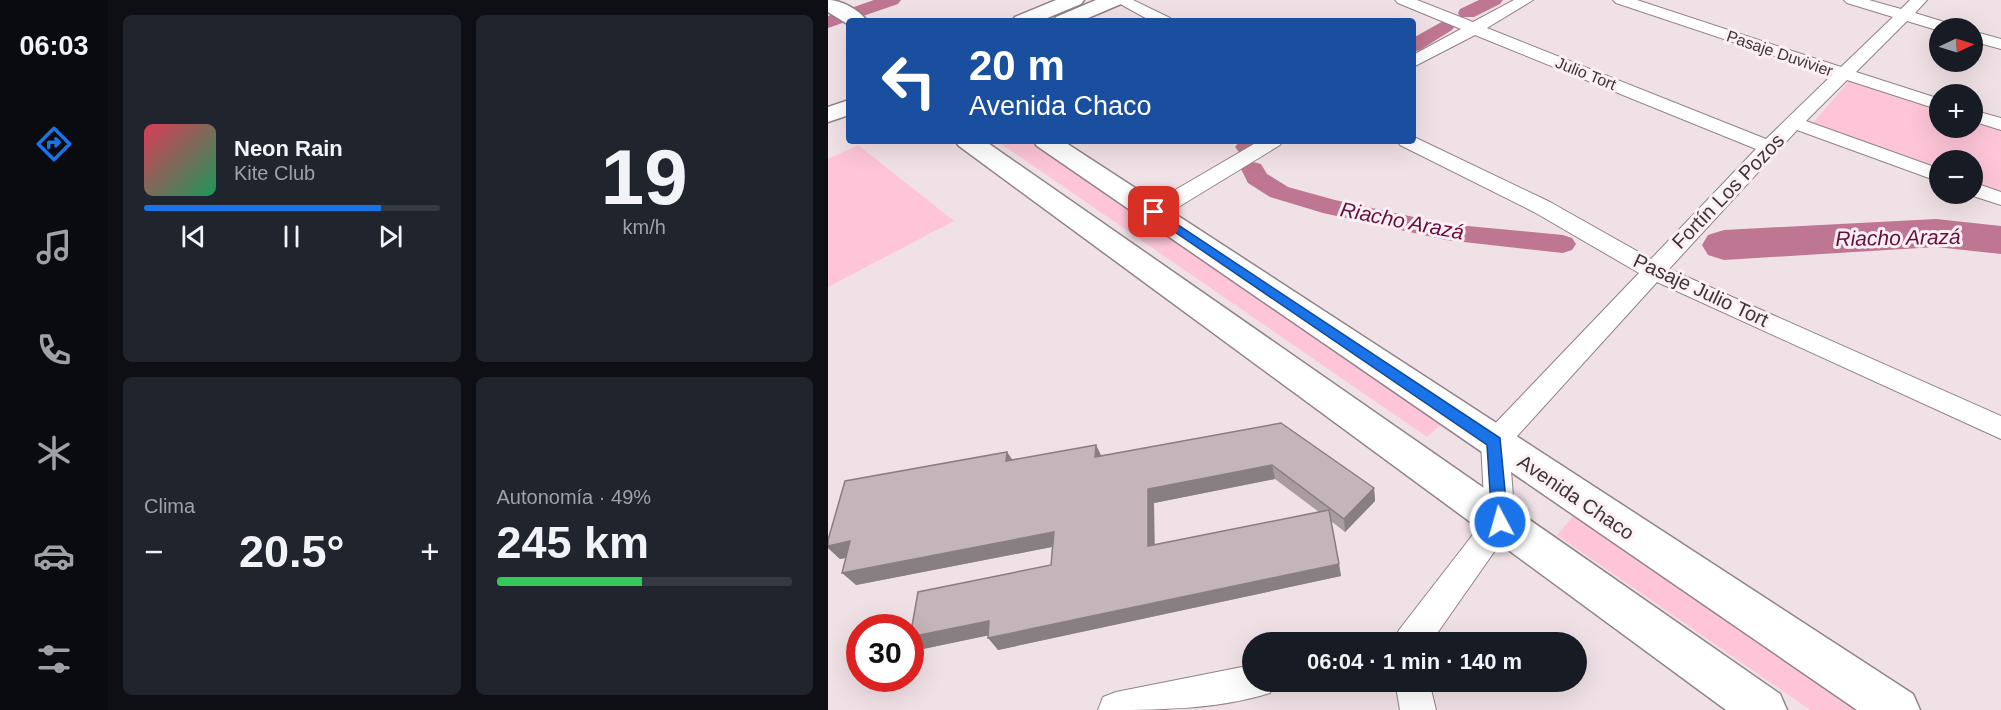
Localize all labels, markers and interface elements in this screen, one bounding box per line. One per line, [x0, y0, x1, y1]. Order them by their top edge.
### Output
north arrow [1929, 18, 1983, 72]
map controls [1929, 18, 1983, 204]
street label: Pasaje Duvivier [1725, 27, 1836, 80]
text: 06:03 [19, 31, 89, 61]
icon: left [870, 42, 948, 120]
text: 20 m [969, 42, 1065, 89]
street label: Julio Tort [1553, 54, 1619, 93]
button: + [1929, 84, 1983, 138]
text: Avenida Chaco [969, 91, 1152, 121]
icon: directions [33, 123, 75, 165]
street label: Fortín Los Pozos [1668, 129, 1788, 253]
text: 19 [601, 133, 688, 221]
text: Neon Rain [234, 136, 343, 161]
button: − [1929, 150, 1983, 204]
text: Kite Club [234, 162, 315, 184]
pin [1128, 186, 1179, 237]
icon: arrive [1137, 195, 1170, 228]
water label: Riacho Arazá [1338, 197, 1466, 244]
text: km/h [623, 216, 666, 238]
icon: previous [177, 220, 210, 253]
icon: pause [275, 220, 308, 253]
icon: next [374, 220, 407, 253]
water label: Riacho Arazá [1835, 225, 1961, 250]
icon: music [33, 226, 75, 268]
street label: Pasaje Julio Tort [1630, 249, 1772, 331]
icon: phone [33, 329, 75, 371]
icon: climate [33, 432, 75, 474]
street label: Avenida Chaco [1514, 450, 1638, 544]
text: Autonomía · 49% [497, 486, 651, 508]
position arrow [1468, 490, 1532, 554]
text: Clima [144, 495, 195, 517]
text: 245 km [497, 517, 649, 568]
text: 20.5° [239, 526, 345, 577]
text: − [144, 533, 163, 570]
text: + [420, 533, 440, 570]
icon: car [33, 535, 75, 577]
speed limit sign: 30 [846, 614, 924, 692]
icon: filters [33, 638, 75, 680]
text: 06:04 · 1 min · 140 m [1307, 649, 1522, 674]

